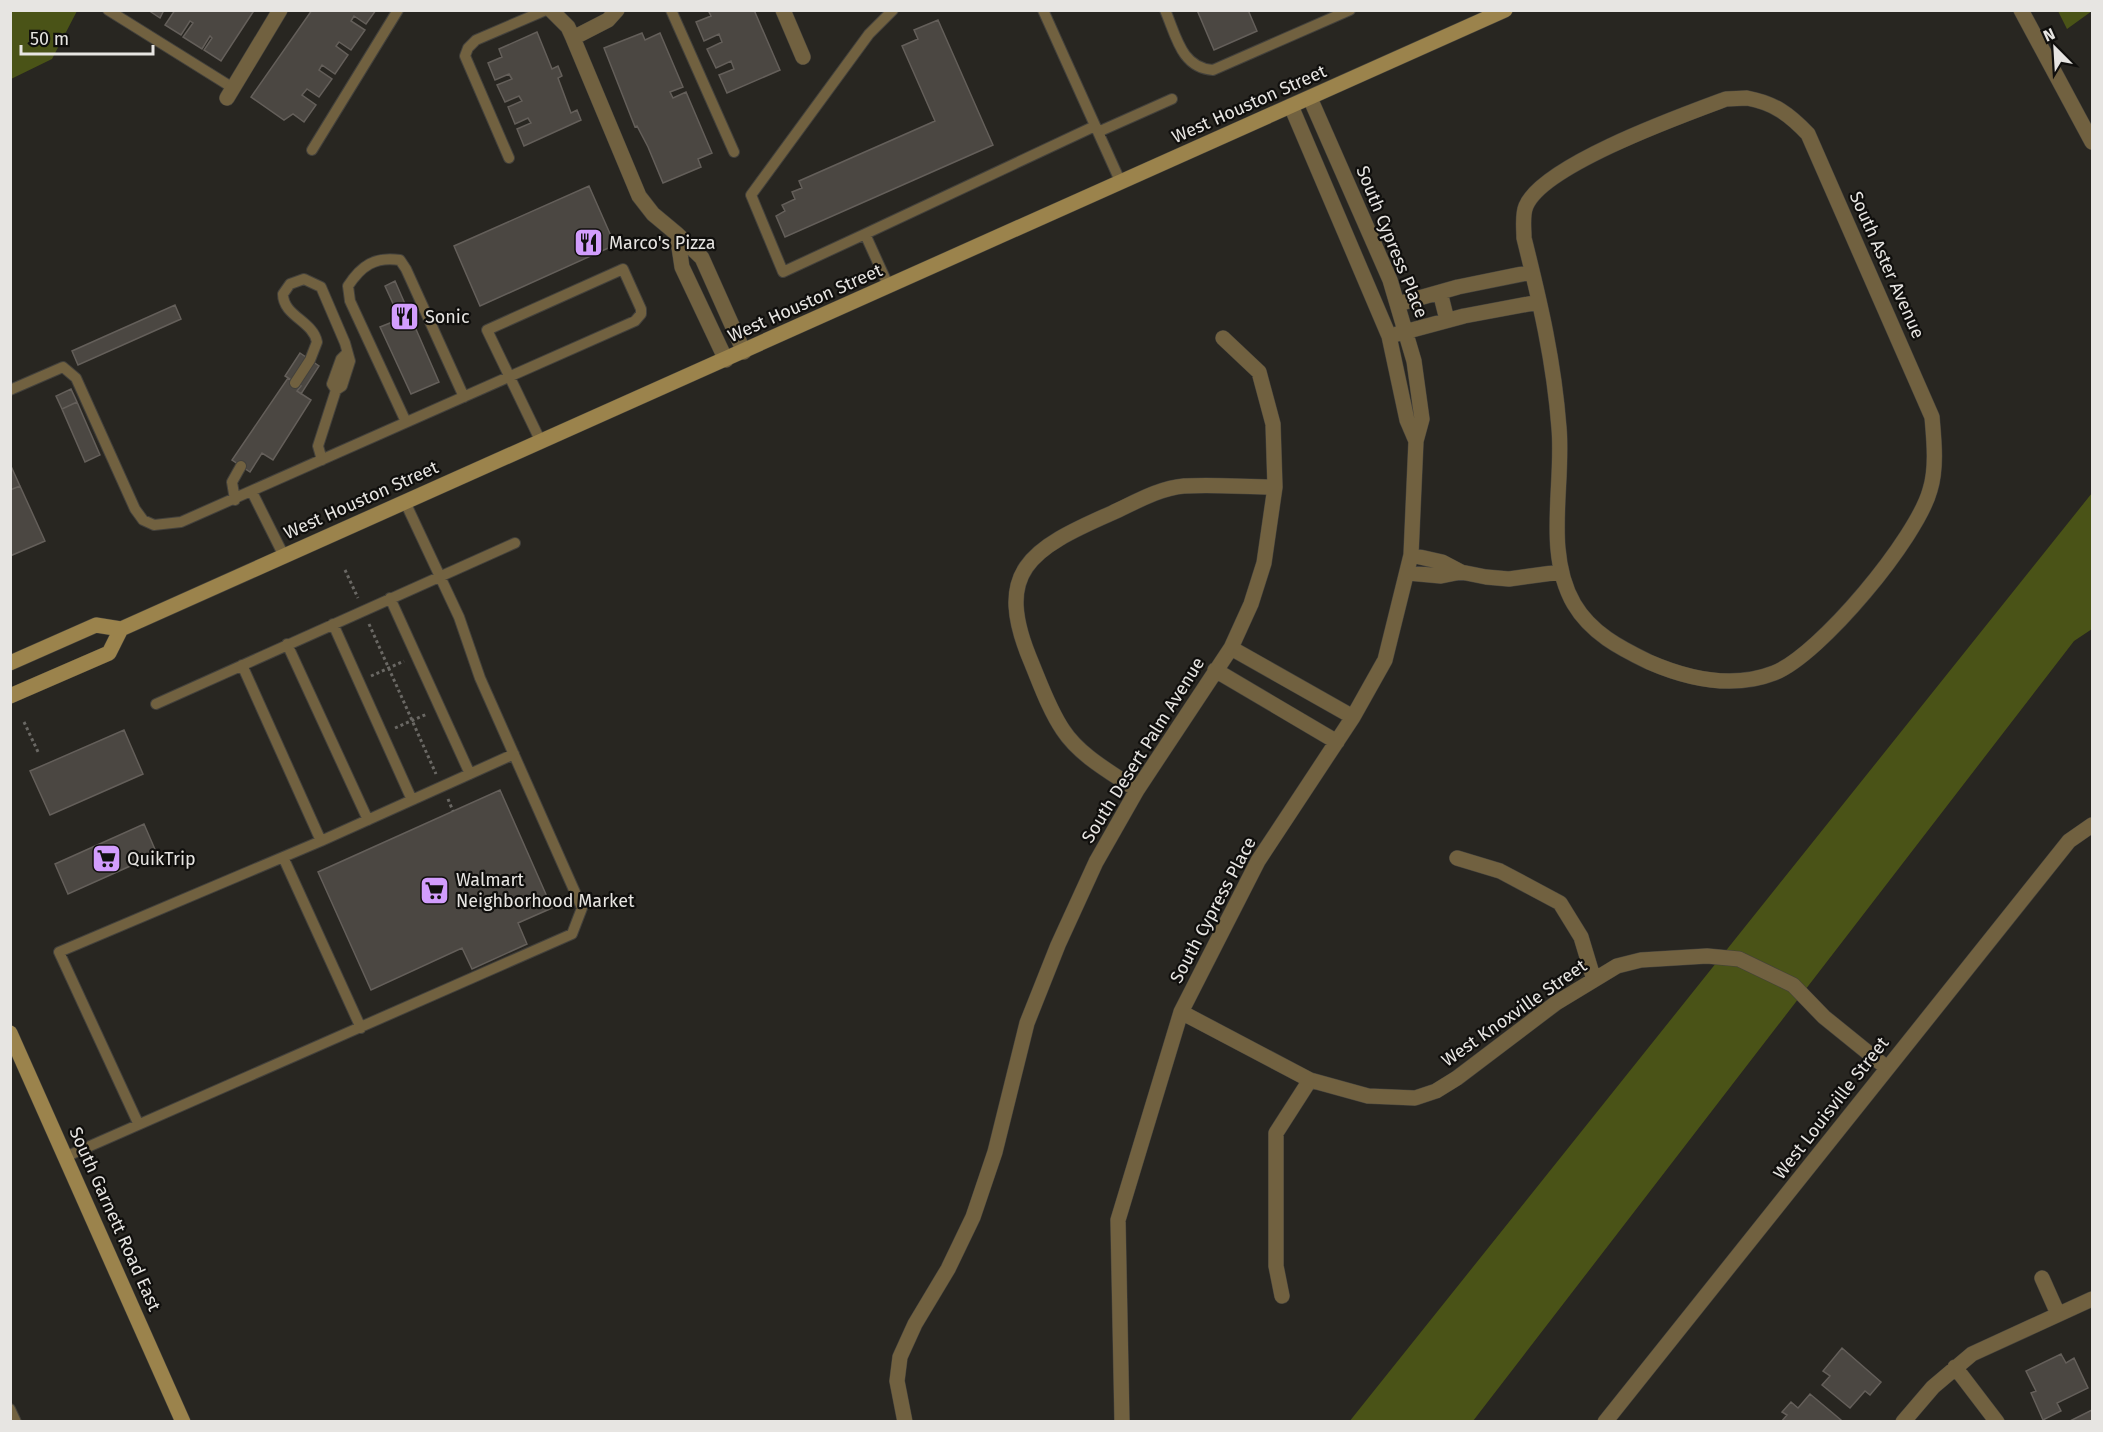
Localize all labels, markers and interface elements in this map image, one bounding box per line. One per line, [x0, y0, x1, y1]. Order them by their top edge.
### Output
scale bar [21, 18, 153, 56]
north arrow [2025, 18, 2085, 78]
text: N [2040, 24, 2058, 46]
text: 50 m [30, 28, 69, 50]
street label: West Houston Street [1168, 60, 1330, 148]
street label: South Cypress Place [1351, 163, 1433, 321]
street label: South Aster Avenue [1845, 188, 1929, 342]
restaurant icon: Marco's Pizza [572, 227, 604, 259]
place label: Marco's Pizza [609, 232, 716, 254]
street label: West Houston Street [724, 259, 886, 347]
restaurant icon: Sonic [388, 301, 420, 333]
place label: Sonic [425, 306, 470, 328]
street label: West Houston Street [280, 456, 442, 544]
street label: South Desert Palm Avenue [1077, 653, 1209, 847]
street label: South Cypress Place [1165, 833, 1261, 987]
supermarket icon: QuikTrip [90, 843, 122, 875]
place label: QuikTrip [127, 848, 196, 870]
place label: Walmart Neighborhood Market [456, 869, 635, 912]
supermarket icon: Walmart Neighborhood Market [419, 874, 451, 906]
street label: West Knoxville Street [1437, 954, 1591, 1071]
street label: West Louisville Street [1769, 1032, 1894, 1184]
street label: South Garnett Road East [64, 1124, 166, 1315]

